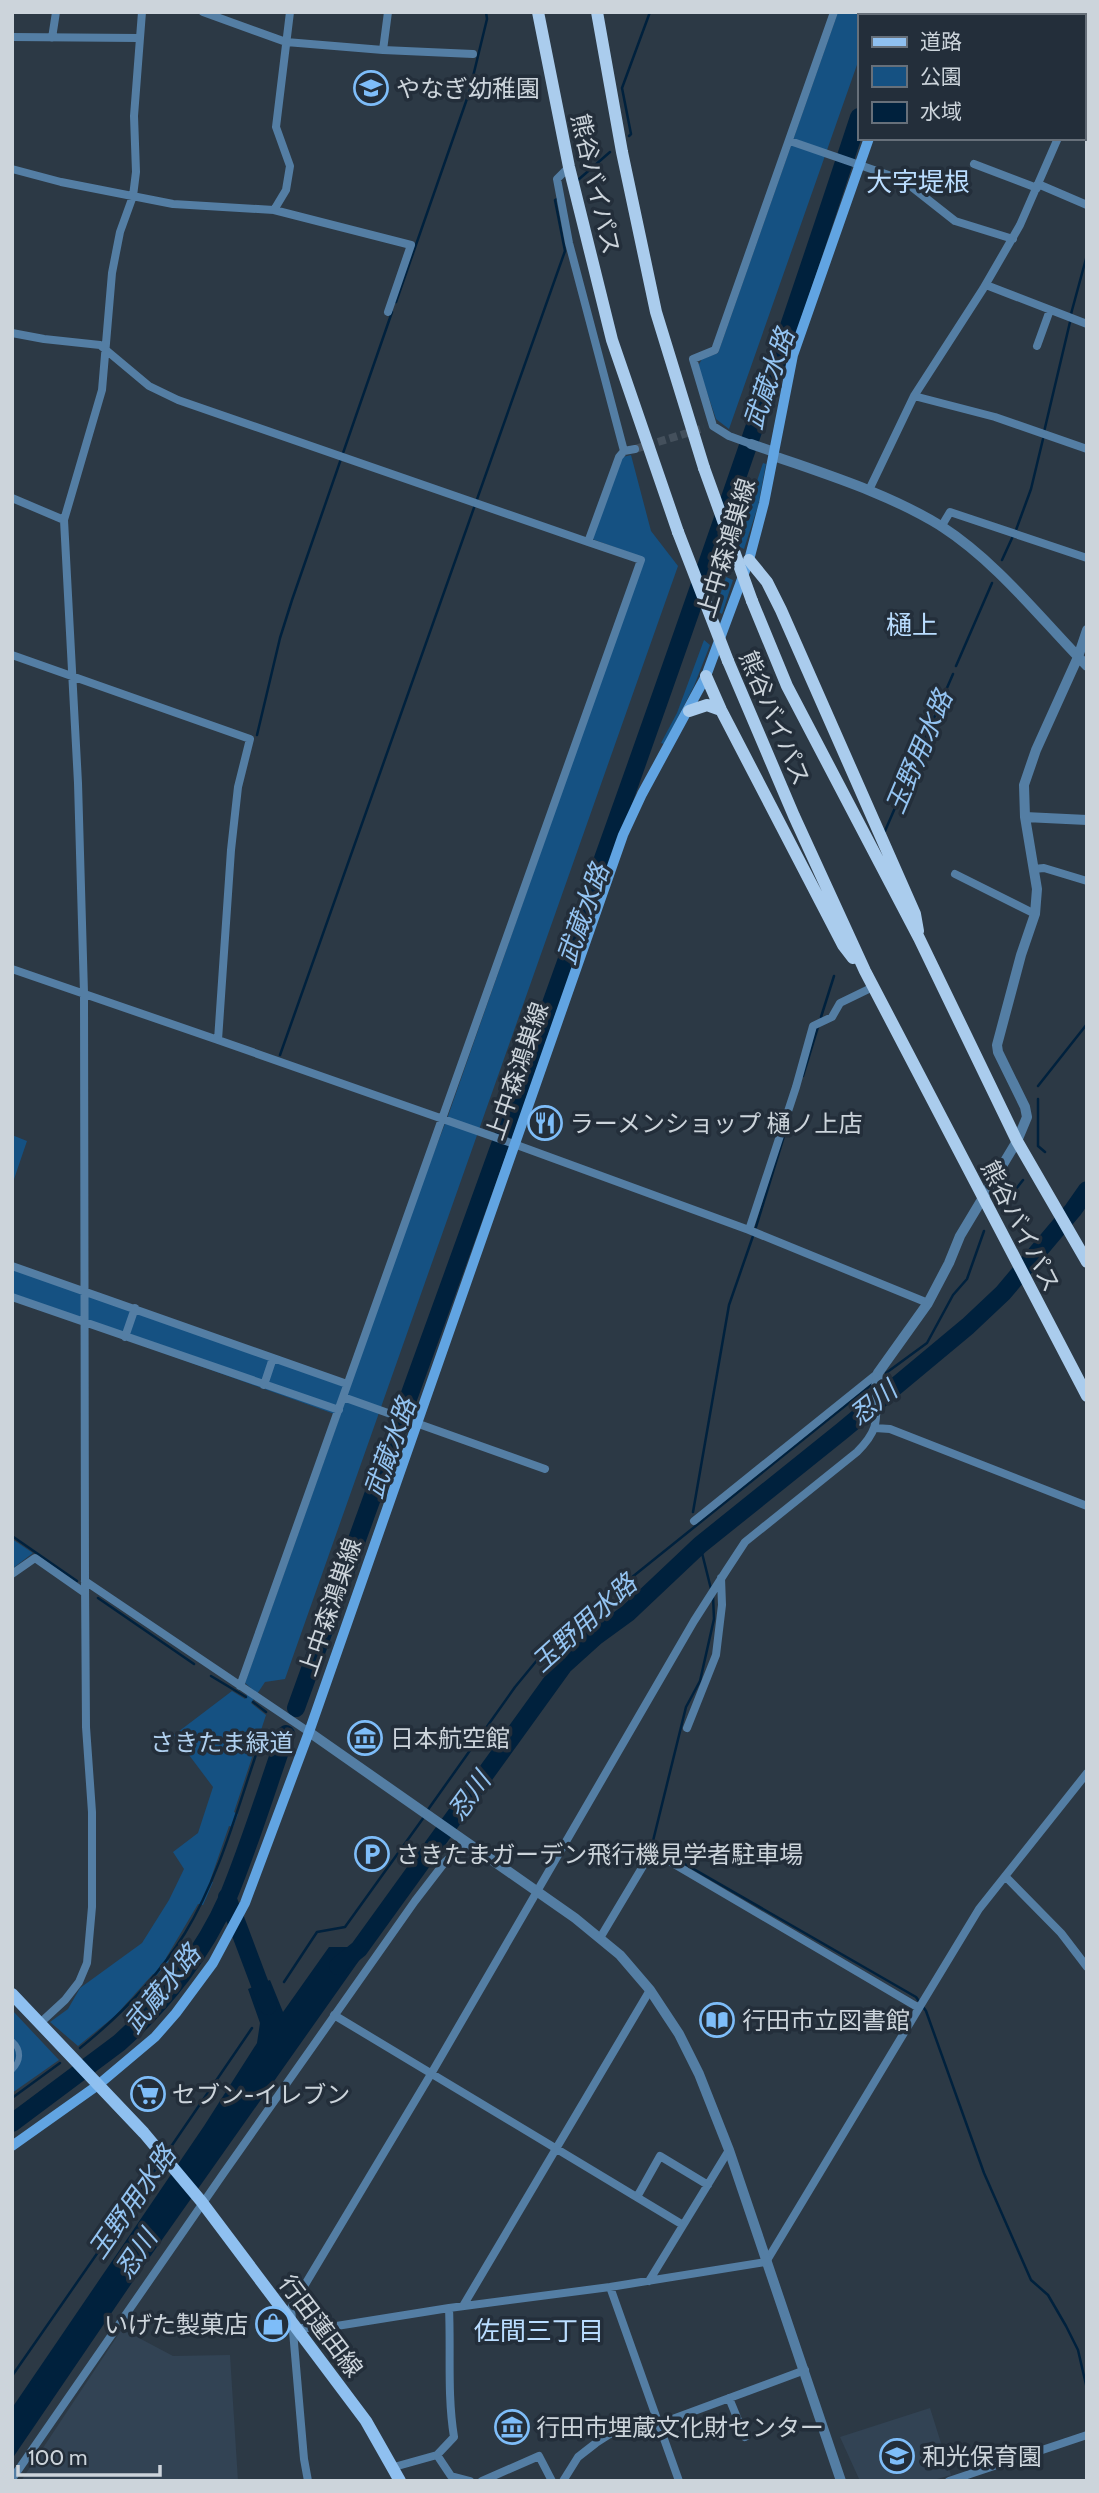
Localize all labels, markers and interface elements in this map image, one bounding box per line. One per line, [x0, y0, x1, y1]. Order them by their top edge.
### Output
legend [858, 14, 1085, 140]
text: 道路 [920, 29, 962, 54]
text: 公園 [920, 64, 962, 89]
school or university icon: やなぎ幼稚園 [352, 69, 390, 107]
place label: やなぎ幼稚園 [396, 74, 540, 103]
text: 水域 [920, 99, 962, 124]
street label: 熊谷バイパス [566, 111, 626, 257]
district label: 大字堤根 [866, 166, 970, 198]
water label: 武蔵水路 [737, 323, 802, 433]
street label: 上中森鴻巣線 [691, 475, 761, 621]
district label: 樋上 [886, 609, 938, 641]
street label: 熊谷バイパス [734, 646, 816, 790]
water label: 玉野用水路 [879, 684, 960, 818]
water label: 武蔵水路 [550, 858, 617, 968]
street label: 上中森鴻巣線 [480, 998, 554, 1144]
restaurant icon: ラーメンショップ 樋ノ上店 [526, 1104, 564, 1142]
place label: ラーメンショップ 樋ノ上店 [570, 1109, 862, 1138]
street label: 熊谷バイパス [975, 1155, 1067, 1297]
water label: 忍川 [843, 1372, 906, 1432]
water label: 武蔵水路 [357, 1392, 424, 1502]
street label: 上中森鴻巣線 [293, 1534, 367, 1680]
water label: 玉野用水路 [525, 1566, 644, 1678]
museum icon: 日本航空館 [346, 1719, 384, 1757]
place label: 日本航空館 [390, 1724, 510, 1753]
park label: さきたま緑道 [150, 1728, 294, 1757]
water label: 忍川 [441, 1763, 499, 1826]
parking icon: さきたまガーデン飛行機見学者駐車場 [353, 1835, 391, 1873]
place label: さきたまガーデン飛行機見学者駐車場 [396, 1840, 803, 1869]
water label: 武蔵水路 [117, 1937, 208, 2039]
library icon: 行田市立図書館 [698, 2001, 736, 2039]
place label: 行田市立図書館 [742, 2006, 910, 2035]
supermarket icon: セブン-イレブン [129, 2075, 167, 2113]
place label: セブン-イレブン [172, 2080, 350, 2109]
water label: 玉野用水路 [82, 2138, 184, 2264]
water label: 忍川 [108, 2221, 165, 2285]
street label: 行田蓮田線 [273, 2269, 369, 2383]
shop icon: いげた製菓店 [254, 2305, 292, 2343]
place label: いげた製菓店 [104, 2310, 248, 2339]
district label: 佐間三丁目 [474, 2315, 604, 2347]
museum icon: 行田市埋蔵文化財センター [493, 2408, 531, 2446]
place label: 行田市埋蔵文化財センター [536, 2413, 824, 2442]
scale bar [18, 2434, 159, 2478]
school or university icon: 和光保育園 [878, 2437, 916, 2475]
place label: 和光保育園 [922, 2442, 1042, 2471]
text: 100 m [28, 2445, 87, 2470]

